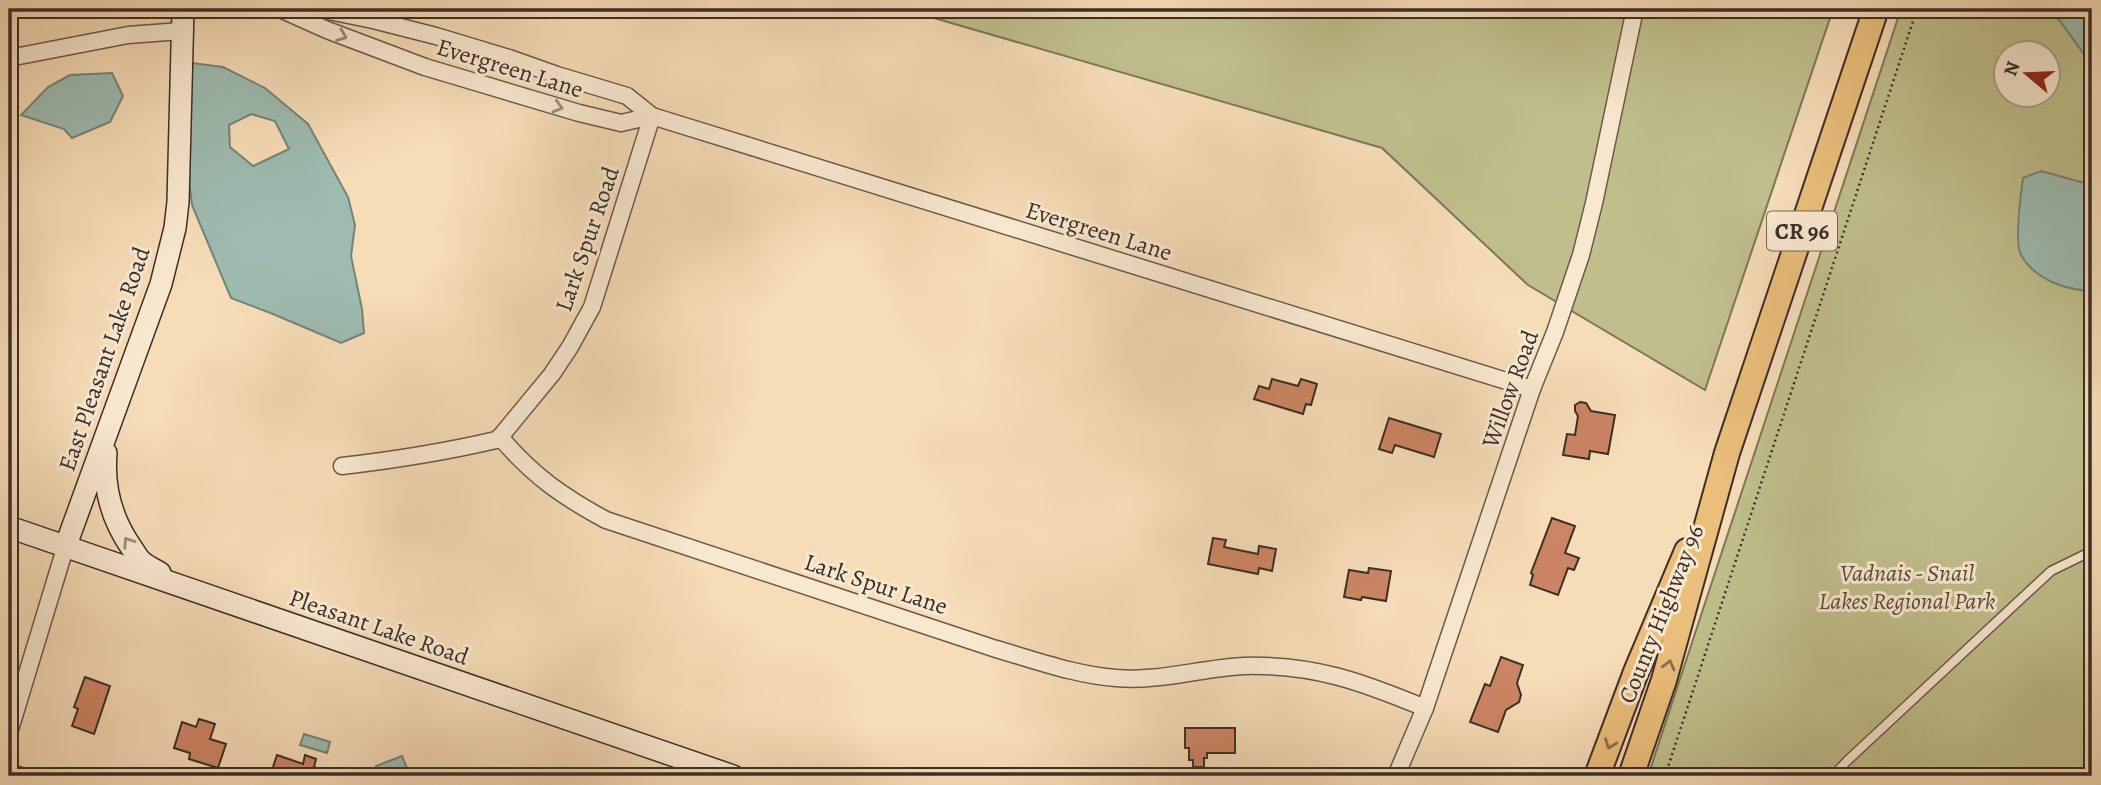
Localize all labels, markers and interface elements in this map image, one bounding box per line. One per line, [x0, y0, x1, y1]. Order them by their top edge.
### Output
one-way arrow [336, 27, 348, 41]
street label: Evergreen Lane [433, 31, 587, 105]
north arrow [1993, 38, 2062, 108]
text: N [1997, 58, 2026, 80]
one-way arrow [552, 98, 564, 113]
street label: Lark Spur Road [547, 162, 627, 316]
street label: Evergreen Lane [1022, 194, 1176, 268]
road number: CR 96 [1767, 212, 1837, 250]
street label: East Pleasant Lake Road [51, 243, 157, 475]
street label: Willow Road [1474, 326, 1546, 453]
street label: County Highway 96 [1611, 520, 1711, 708]
one-way arrow [124, 537, 137, 550]
street label: Lark Spur Lane [800, 546, 952, 622]
park label: Vadnais - Snail Lakes Regional Park [1819, 557, 1996, 617]
street label: Pleasant Lake Road [285, 581, 473, 673]
one-way arrow [1660, 659, 1675, 671]
one-way arrow [1604, 737, 1618, 749]

